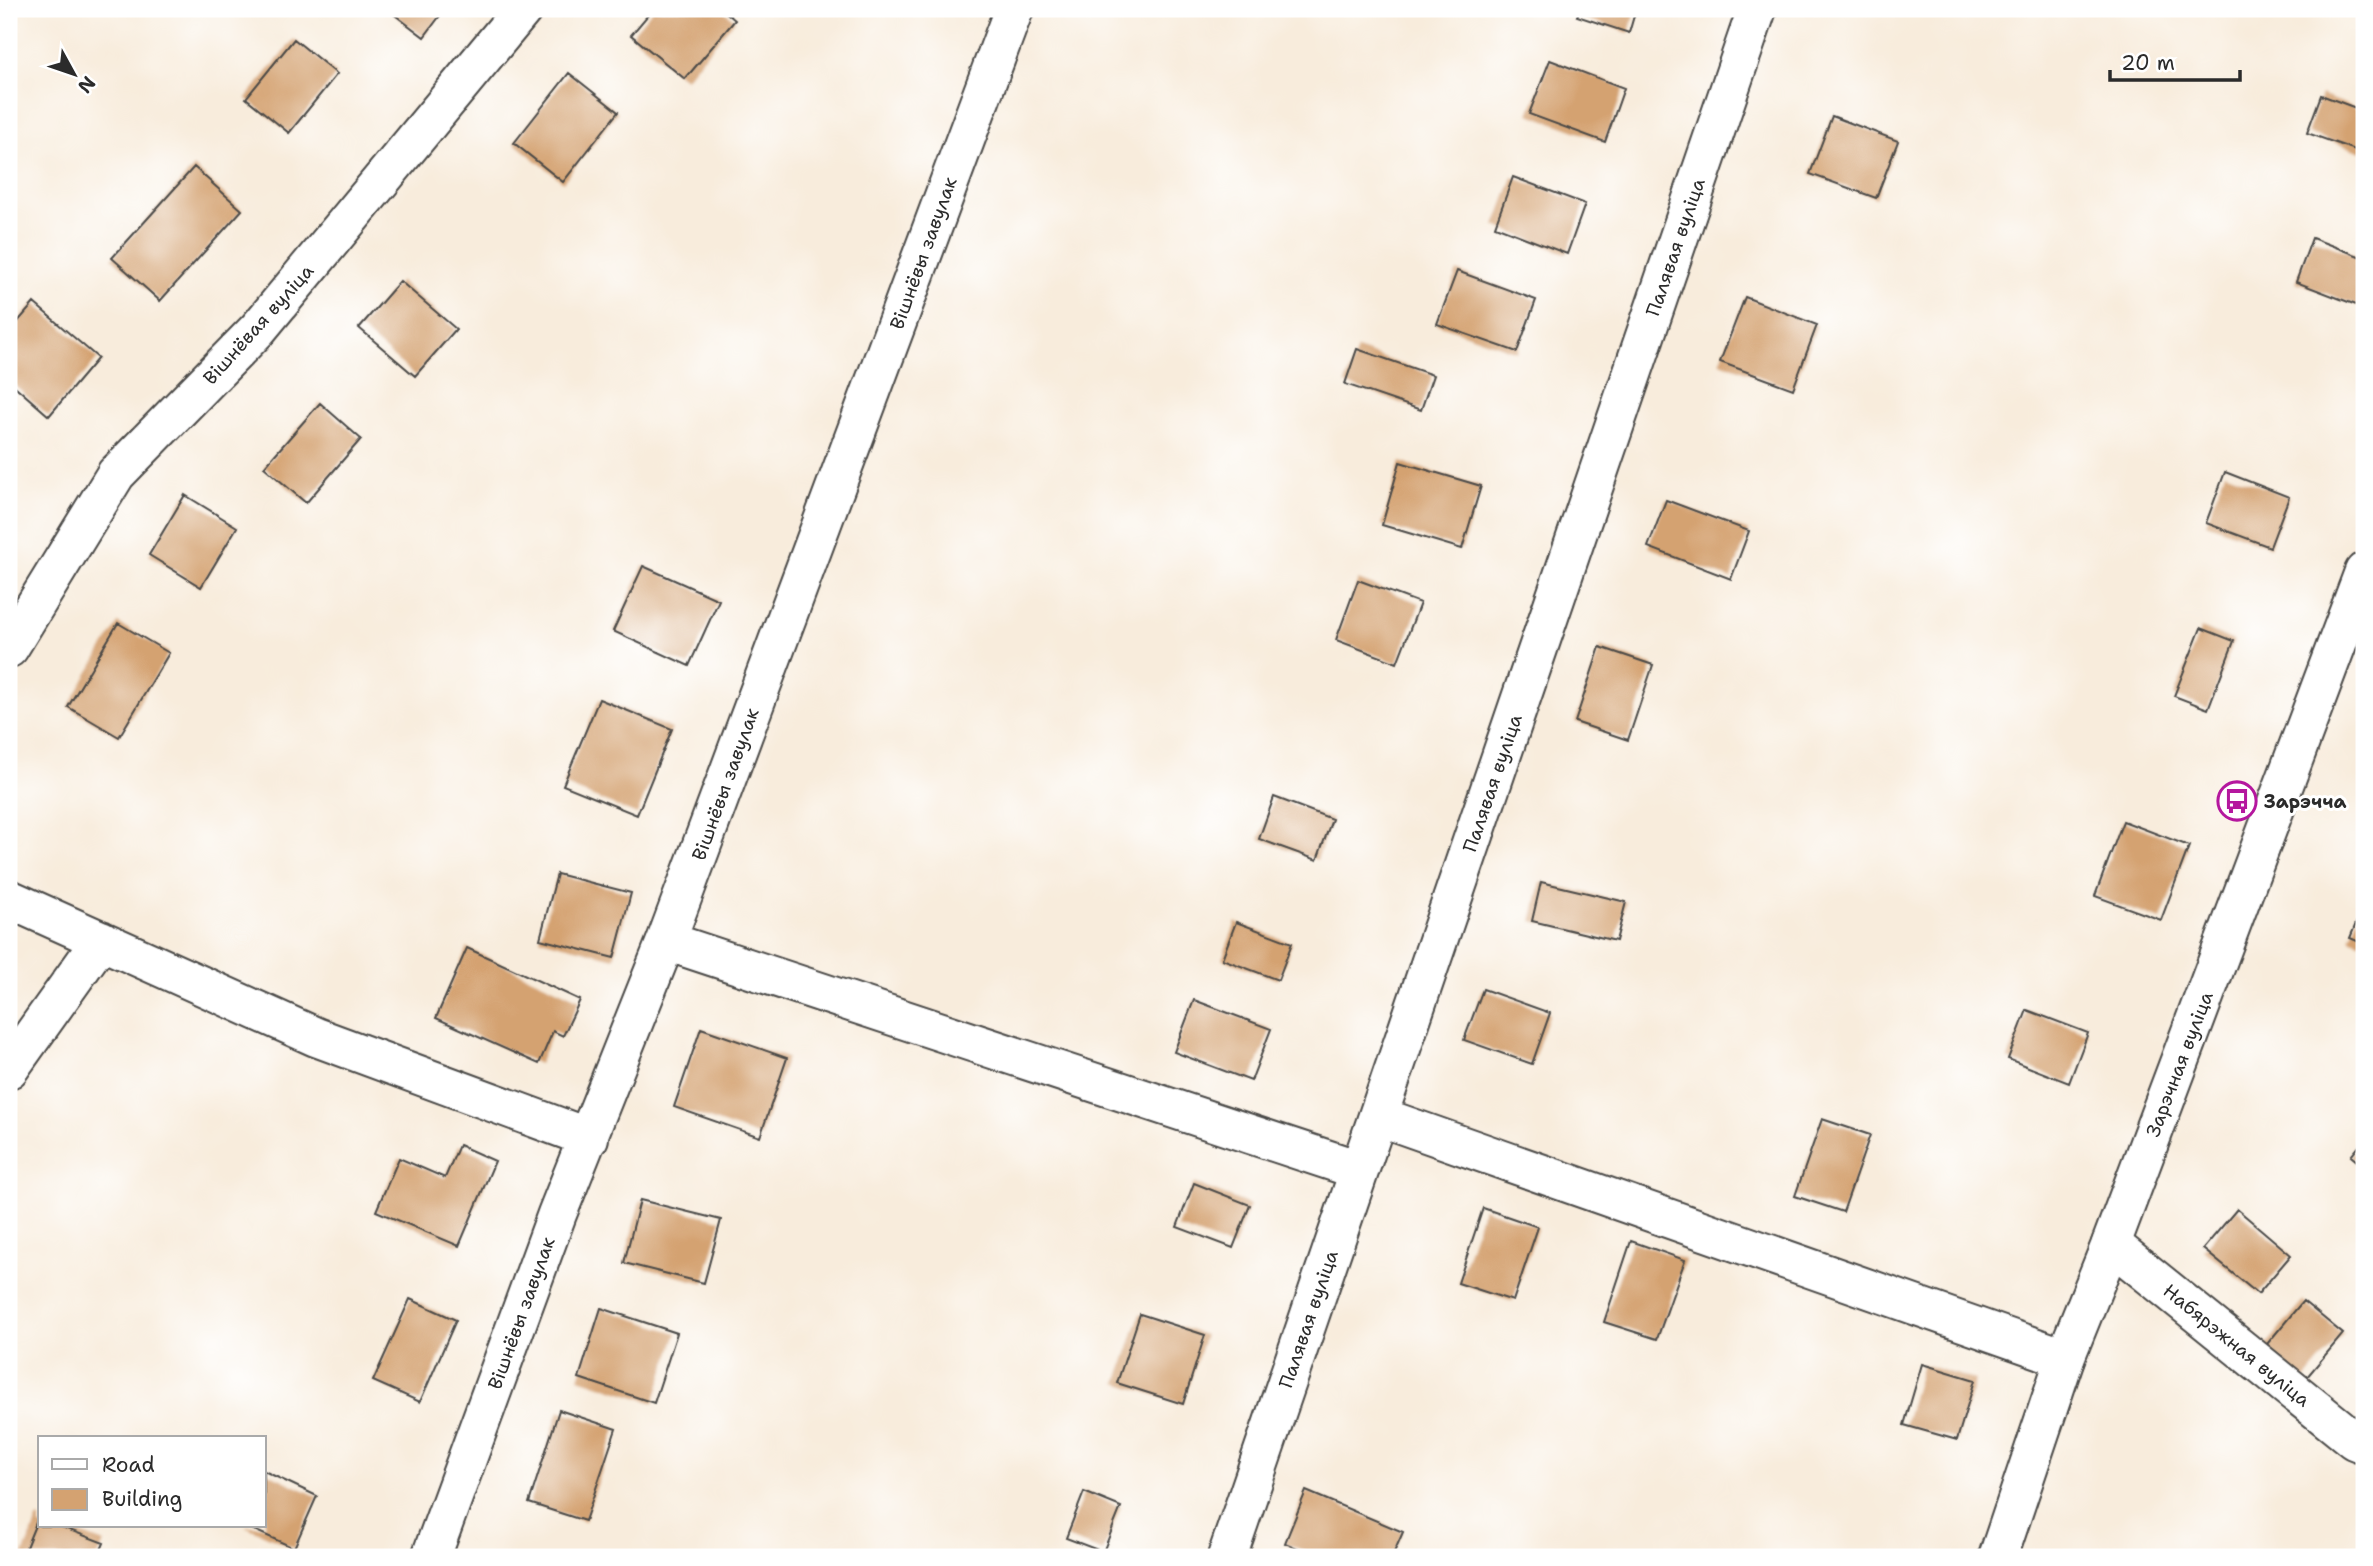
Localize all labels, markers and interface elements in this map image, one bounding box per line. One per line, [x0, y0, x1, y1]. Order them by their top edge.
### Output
north arrow [38, 38, 108, 108]
scale bar [2110, 38, 2240, 82]
text: 20 m [2121, 49, 2175, 77]
text: N [72, 71, 101, 98]
street label: Вішнёвы завулак [884, 173, 963, 333]
street label: Палявая вуліца [1640, 175, 1711, 320]
street label: Вішнёвая вуліца [198, 259, 319, 390]
street label: Вішнёвы завулак [686, 704, 765, 864]
street label: Палявая вуліца [1457, 711, 1528, 856]
bus stop icon: Зарэчча [2216, 780, 2258, 822]
place label: Зарэчча [2264, 789, 2346, 814]
street label: Зарэчная вуліца [2140, 988, 2219, 1141]
street label: Вішнёвы завулак [482, 1233, 561, 1393]
street label: Палявая вуліца [1273, 1247, 1344, 1392]
street label: Набярэжная вуліца [2158, 1278, 2316, 1413]
legend [38, 1436, 266, 1528]
text: Road [102, 1451, 155, 1479]
text: Building [102, 1485, 182, 1513]

